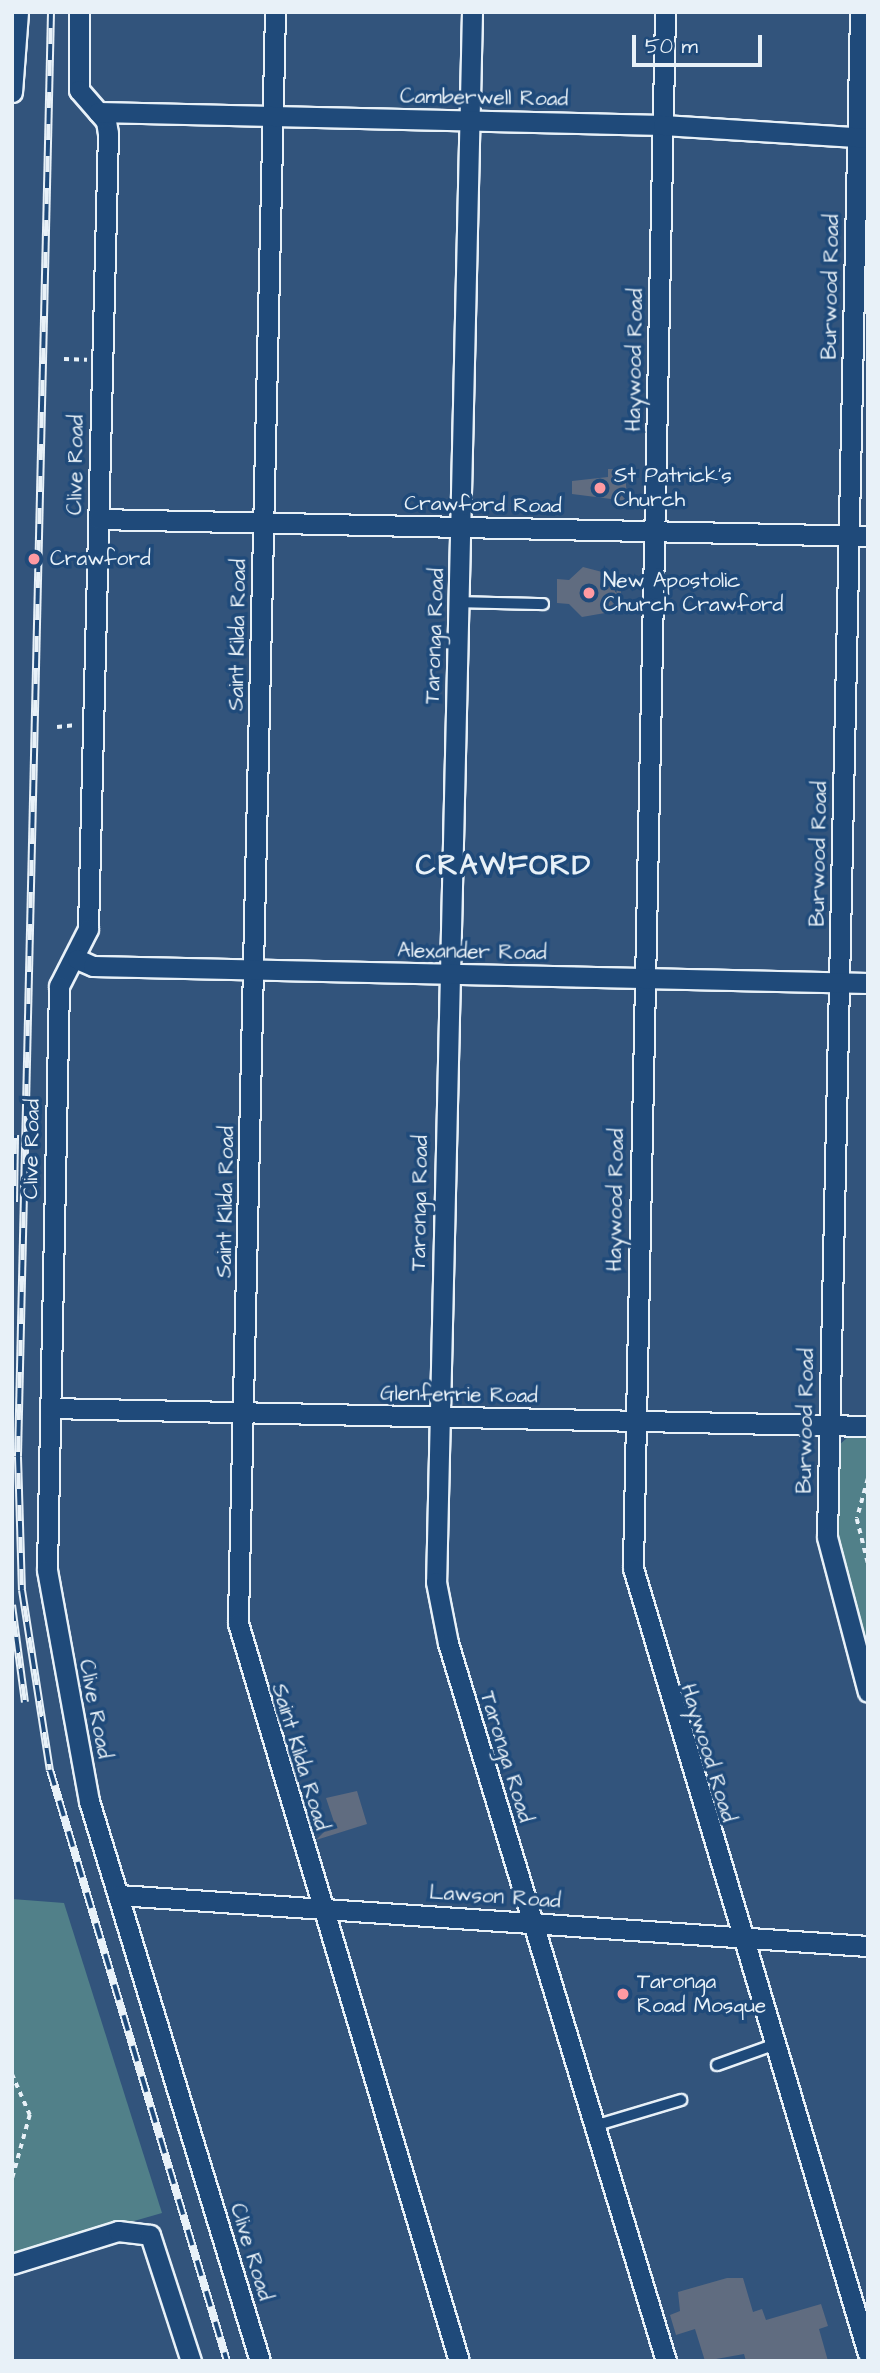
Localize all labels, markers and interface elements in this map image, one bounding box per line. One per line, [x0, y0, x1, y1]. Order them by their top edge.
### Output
scale bar [635, 21, 764, 65]
text: 50 m [645, 32, 698, 61]
street label: Camberwell Road [400, 84, 568, 112]
street label: Burwood Road [817, 214, 845, 360]
street label: Haywood Road [621, 288, 649, 432]
street label: Clive Road [63, 415, 89, 515]
place label: St Patrick's Church [614, 463, 732, 513]
marker: St Patrick's Church [592, 480, 608, 496]
street label: Crawford Road [404, 491, 562, 519]
place label: Crawford [50, 546, 151, 572]
marker: Crawford [24, 549, 44, 569]
street label: Saint Kilda Road [224, 559, 252, 711]
street label: Taronga Road [420, 568, 450, 704]
place label: New Apostolic Church Crawford [603, 568, 783, 618]
marker: New Apostolic Church Crawford [581, 585, 597, 601]
street label: Burwood Road [805, 781, 833, 927]
district label: CRAWFORD [417, 849, 591, 883]
street label: Alexander Road [397, 938, 547, 966]
street label: Clive Road [19, 1099, 45, 1199]
street label: Saint Kilda Road [212, 1126, 240, 1278]
street label: Haywood Road [602, 1128, 630, 1272]
street label: Taronga Road [406, 1135, 434, 1271]
street label: Burwood Road [792, 1348, 820, 1494]
street label: Glenferrie Road [380, 1381, 538, 1409]
street label: Clive Road [73, 1657, 117, 1761]
street label: Saint Kilda Road [266, 1681, 334, 1833]
street label: Haywood Road [675, 1681, 741, 1825]
street label: Taronga Road [474, 1688, 538, 1826]
street label: Lawson Road [428, 1880, 562, 1914]
place label: Taronga Road Mosque [637, 1969, 766, 2019]
marker: Taronga Road Mosque [615, 1986, 631, 2002]
street label: Clive Road [224, 2200, 278, 2304]

